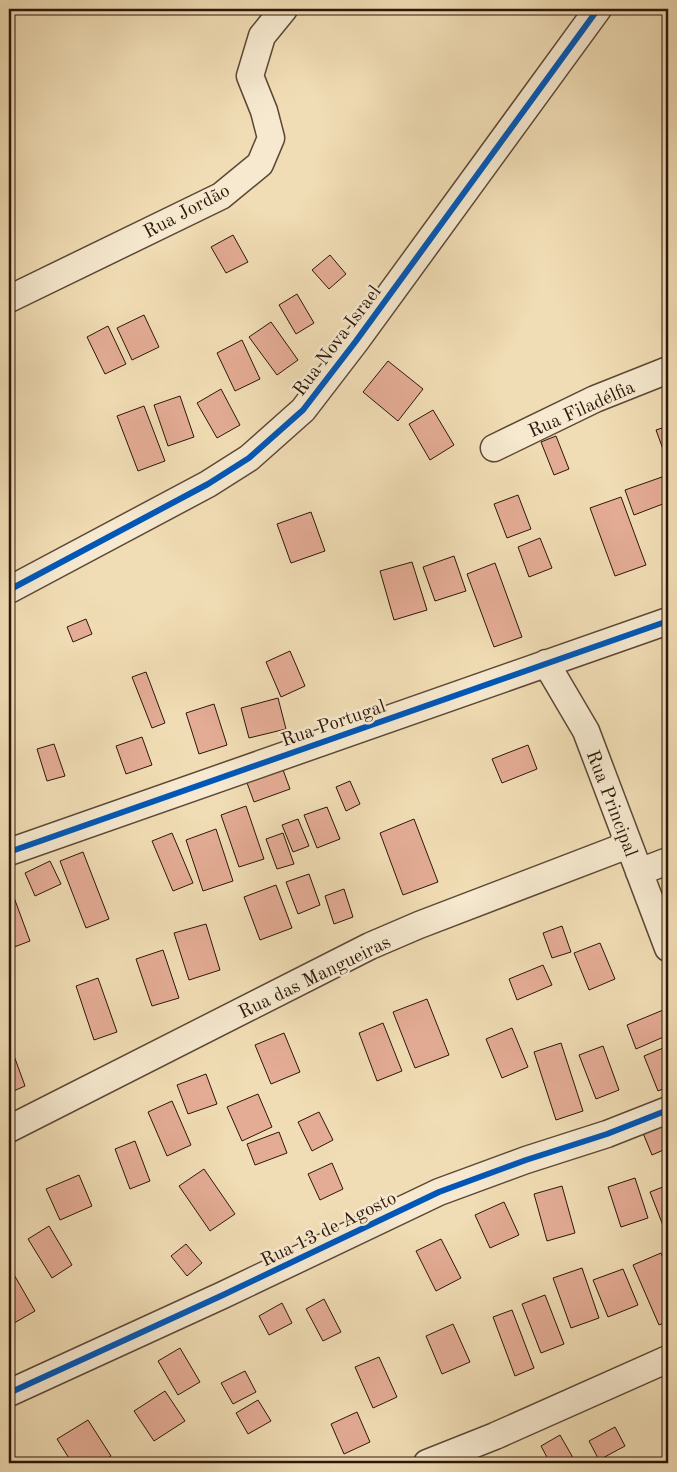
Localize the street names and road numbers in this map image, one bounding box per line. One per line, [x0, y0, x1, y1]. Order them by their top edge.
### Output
street label: Rua Jordão [141, 182, 233, 243]
street label: Rua Nova Israel [290, 283, 386, 400]
street label: Rua Filadélfia [526, 378, 639, 442]
street label: Rua Portugal [279, 698, 389, 751]
street label: Rua Principal [582, 748, 640, 860]
street label: Rua das Mangueiras [236, 933, 394, 1023]
street label: Rua 13 de Agosto [258, 1189, 400, 1271]

